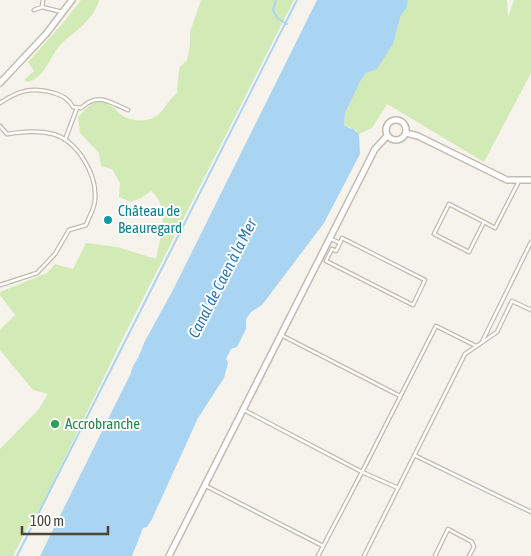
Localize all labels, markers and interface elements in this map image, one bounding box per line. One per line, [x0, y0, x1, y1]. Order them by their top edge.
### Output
place label: Château de Beauregard [118, 202, 182, 236]
marker: Château de Beauregard [102, 214, 114, 226]
water label: Canal de Caen à la Mer [184, 214, 260, 341]
place label: Accrobranche [65, 415, 140, 432]
marker: Accrobranche [49, 418, 61, 430]
scale bar [22, 504, 109, 536]
text: 100 m [30, 512, 64, 529]

